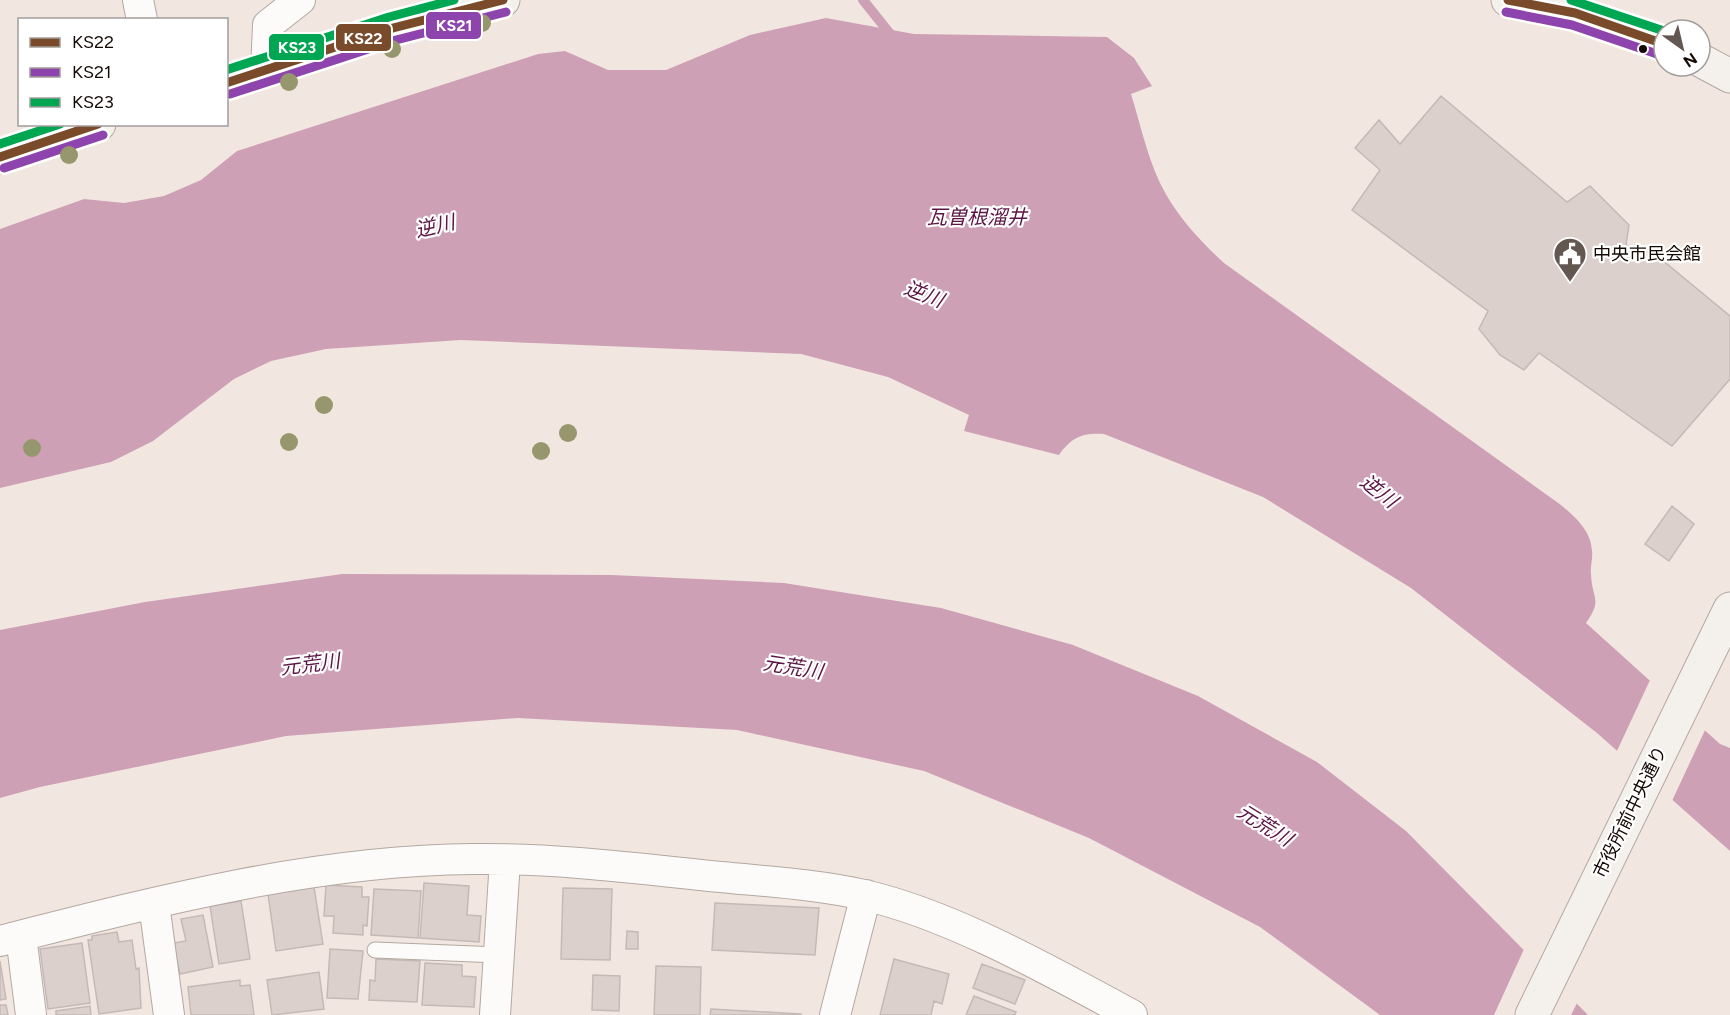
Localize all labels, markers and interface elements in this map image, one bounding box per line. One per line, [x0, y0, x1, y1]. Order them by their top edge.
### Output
line badge: KS21 [425, 11, 482, 40]
text: KS21 [436, 16, 472, 35]
legend [18, 18, 228, 126]
north arrow [1652, 18, 1712, 78]
line badge: KS22 [335, 23, 392, 52]
text: KS22 [344, 29, 382, 48]
text: KS22 [72, 31, 114, 53]
line badge: KS23 [268, 33, 325, 61]
text: KS23 [278, 38, 316, 57]
unlabelled marker [1637, 43, 1649, 55]
text: N [1680, 49, 1701, 71]
text: KS21 [72, 61, 112, 83]
text: KS23 [72, 91, 114, 113]
water label: 瓦曽根溜井 [927, 205, 1029, 229]
water label: 逆川 [413, 209, 459, 242]
public building icon: 中央市民会館 [1552, 236, 1588, 283]
place label: 中央市民会館 [1593, 243, 1701, 265]
water label: 逆川 [901, 276, 949, 313]
water label: 逆川 [1356, 469, 1404, 514]
water label: 元荒川 [279, 648, 343, 680]
water label: 元荒川 [761, 650, 826, 684]
street label: 市役所前中央通り [1589, 742, 1671, 882]
water label: 元荒川 [1233, 799, 1298, 852]

